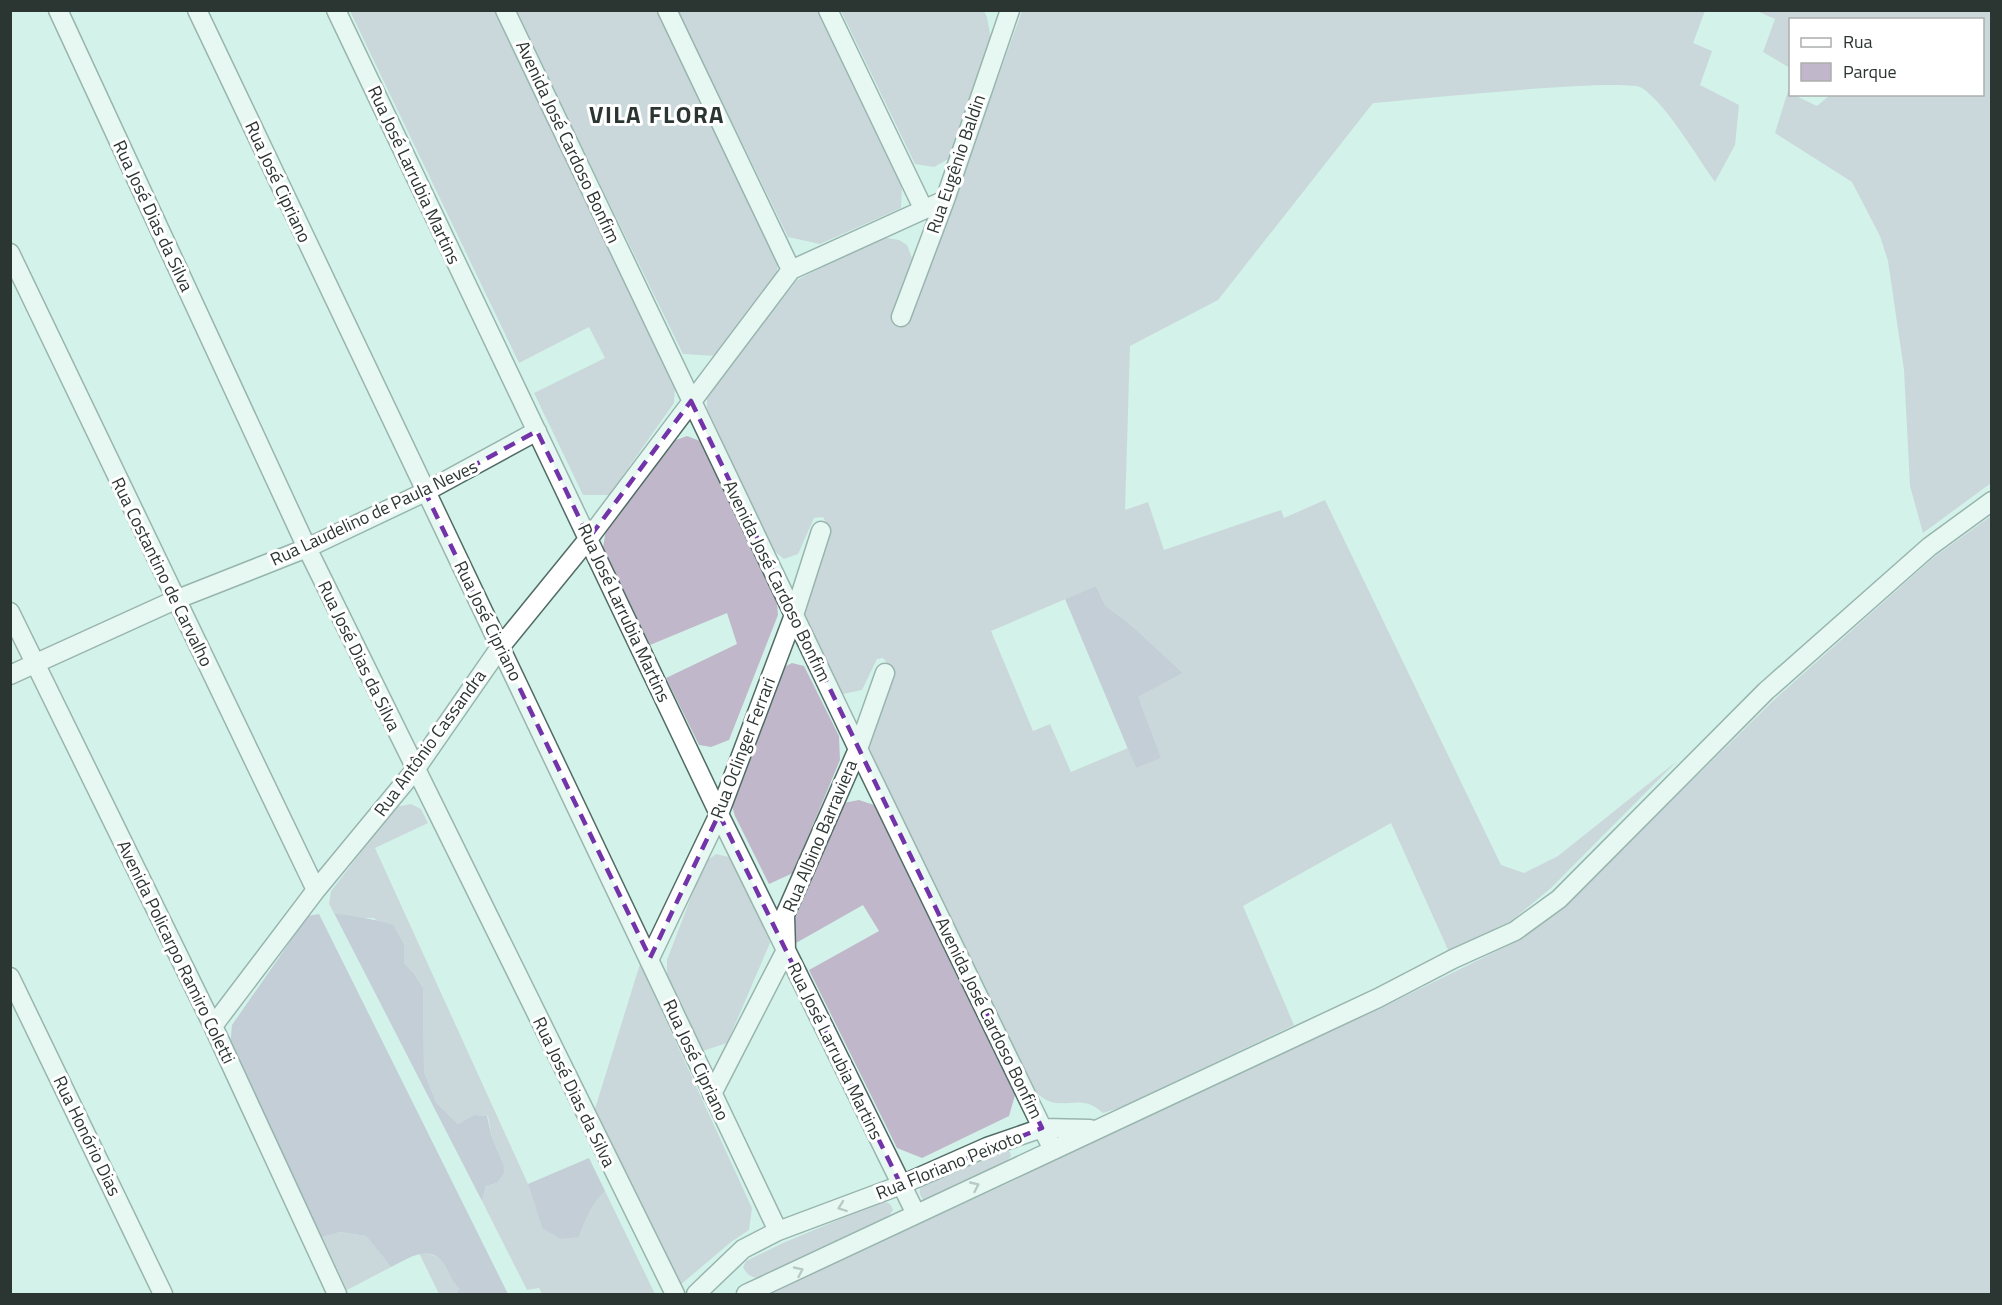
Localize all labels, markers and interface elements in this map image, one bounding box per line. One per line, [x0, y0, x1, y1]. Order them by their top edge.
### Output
legend [1789, 18, 1984, 96]
text: Rua [1843, 28, 1873, 55]
street label: Avenida José Cardoso Bonfim [510, 36, 627, 248]
text: Parque [1843, 58, 1897, 85]
street label: Rua José Larrubia Martins [361, 81, 468, 269]
street label: Rua Eugênio Baldin [919, 91, 992, 237]
district label: VILA FLORA [589, 96, 725, 132]
street label: Rua José Cipriano [238, 117, 318, 247]
street label: Rua José Dias da Silva [106, 136, 200, 296]
street label: Rua Laudelino de Paula Neves [265, 452, 482, 573]
street label: Rua Costantino de Carvalho [105, 472, 220, 671]
street label: Avenida José Cardoso Bonfim [717, 476, 838, 686]
street label: Rua José Larrubia Martins [571, 519, 678, 707]
street label: Rua José Cipriano [448, 556, 529, 686]
street label: Rua José Dias da Silva [311, 576, 408, 736]
street label: Rua Antônio Cassandra [367, 664, 492, 822]
street label: Rua Oclinger Ferrari [703, 673, 782, 822]
street label: Rua Albino Barraviera [775, 755, 864, 916]
street label: Avenida Policarpo Ramiro Coletti [110, 835, 242, 1068]
street label: Avenida José Cardoso Bonfim [929, 913, 1050, 1123]
street label: Rua José Larrubia Martins [781, 958, 890, 1144]
street label: Rua José Cipriano [656, 995, 736, 1125]
street label: Rua José Dias da Silva [526, 1012, 623, 1172]
street label: Rua Honório Dias [47, 1071, 128, 1201]
street label: Rua Floriano Peixoto [872, 1123, 1026, 1206]
one-way arrow [968, 1182, 979, 1194]
one-way arrow [837, 1200, 848, 1213]
one-way arrow [793, 1266, 804, 1278]

